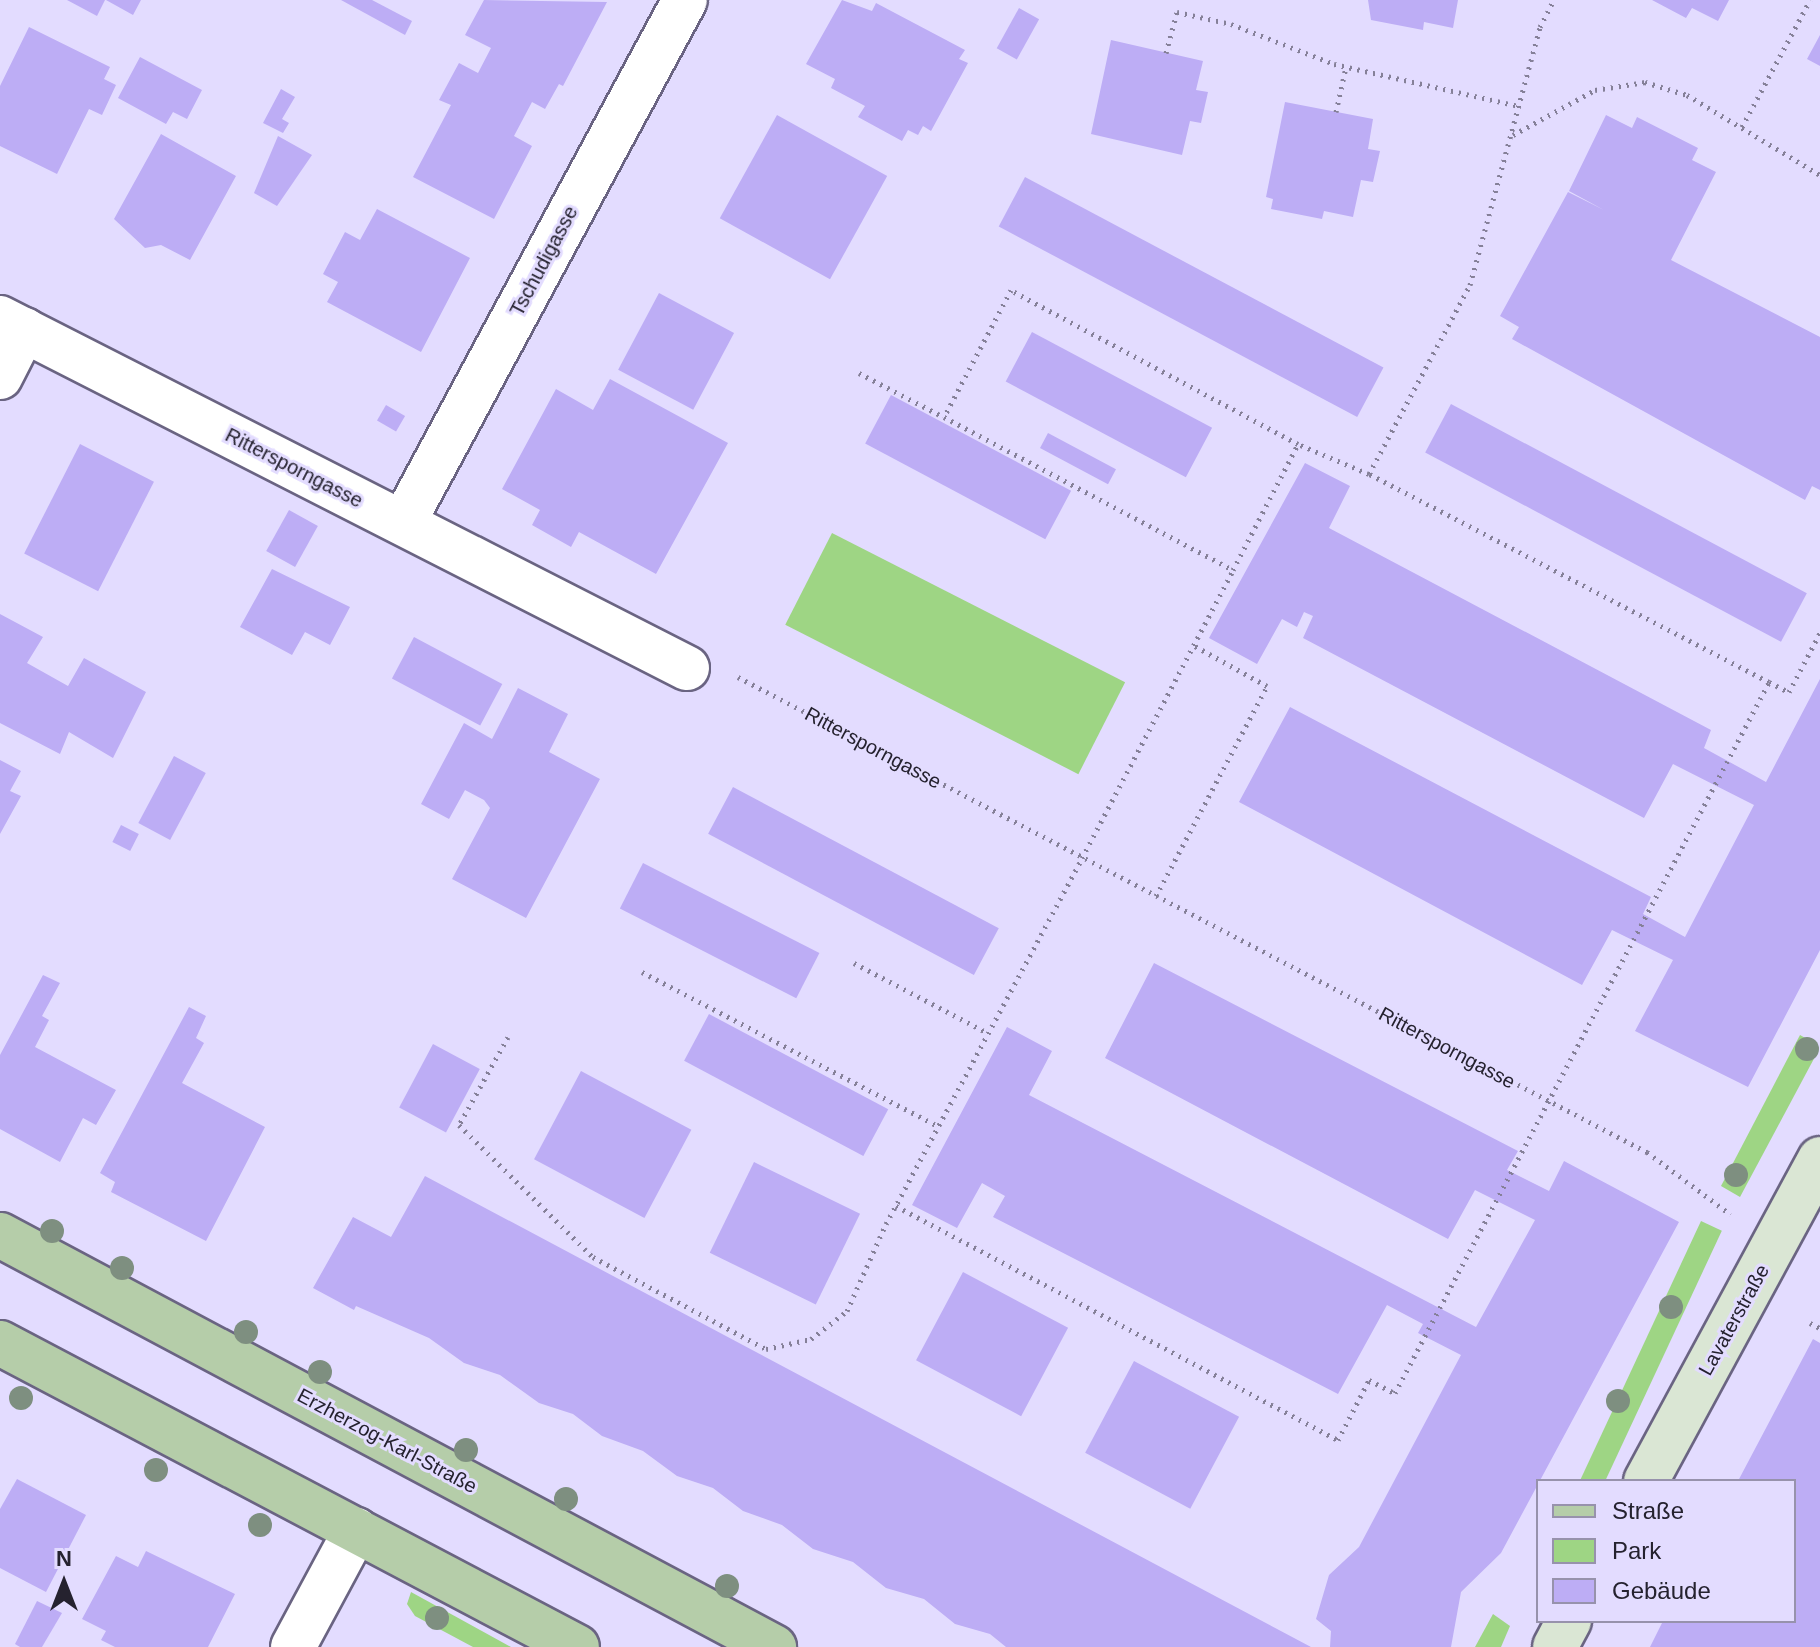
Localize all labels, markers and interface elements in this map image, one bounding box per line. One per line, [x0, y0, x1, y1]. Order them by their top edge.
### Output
street label: Tschudigasse [505, 202, 583, 320]
street label: Rittersporngasse [221, 423, 367, 513]
street label: Rittersporngasse [801, 702, 945, 794]
street label: Rittersporngasse [1375, 1002, 1519, 1094]
street label: Lavaterstraße [1694, 1260, 1774, 1380]
street label: Erzherzog-Karl-Straße [293, 1383, 481, 1499]
legend [1536, 1479, 1796, 1623]
text: Straße [1612, 1497, 1684, 1524]
text: Park [1612, 1537, 1661, 1564]
north arrow [24, 1543, 104, 1623]
text: N [56, 1546, 72, 1571]
text: Gebäude [1612, 1577, 1711, 1604]

